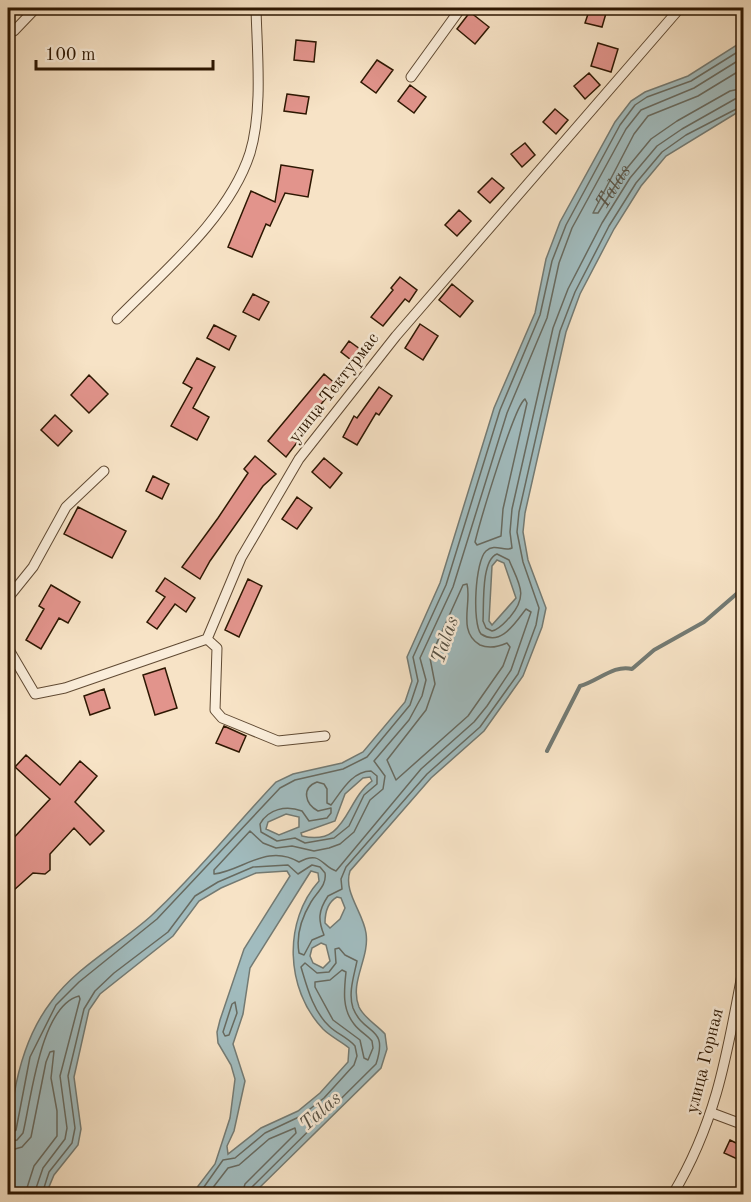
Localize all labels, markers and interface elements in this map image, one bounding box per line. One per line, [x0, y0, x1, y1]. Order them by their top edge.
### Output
scale bar [36, 33, 213, 71]
text: 100 m [45, 46, 96, 64]
water label: Talas [593, 161, 635, 213]
street label: улица Тектурмас [286, 329, 383, 447]
water label: Talas [429, 614, 463, 666]
street label: улица Горная [683, 1006, 727, 1116]
water label: Talas [296, 1088, 346, 1136]

